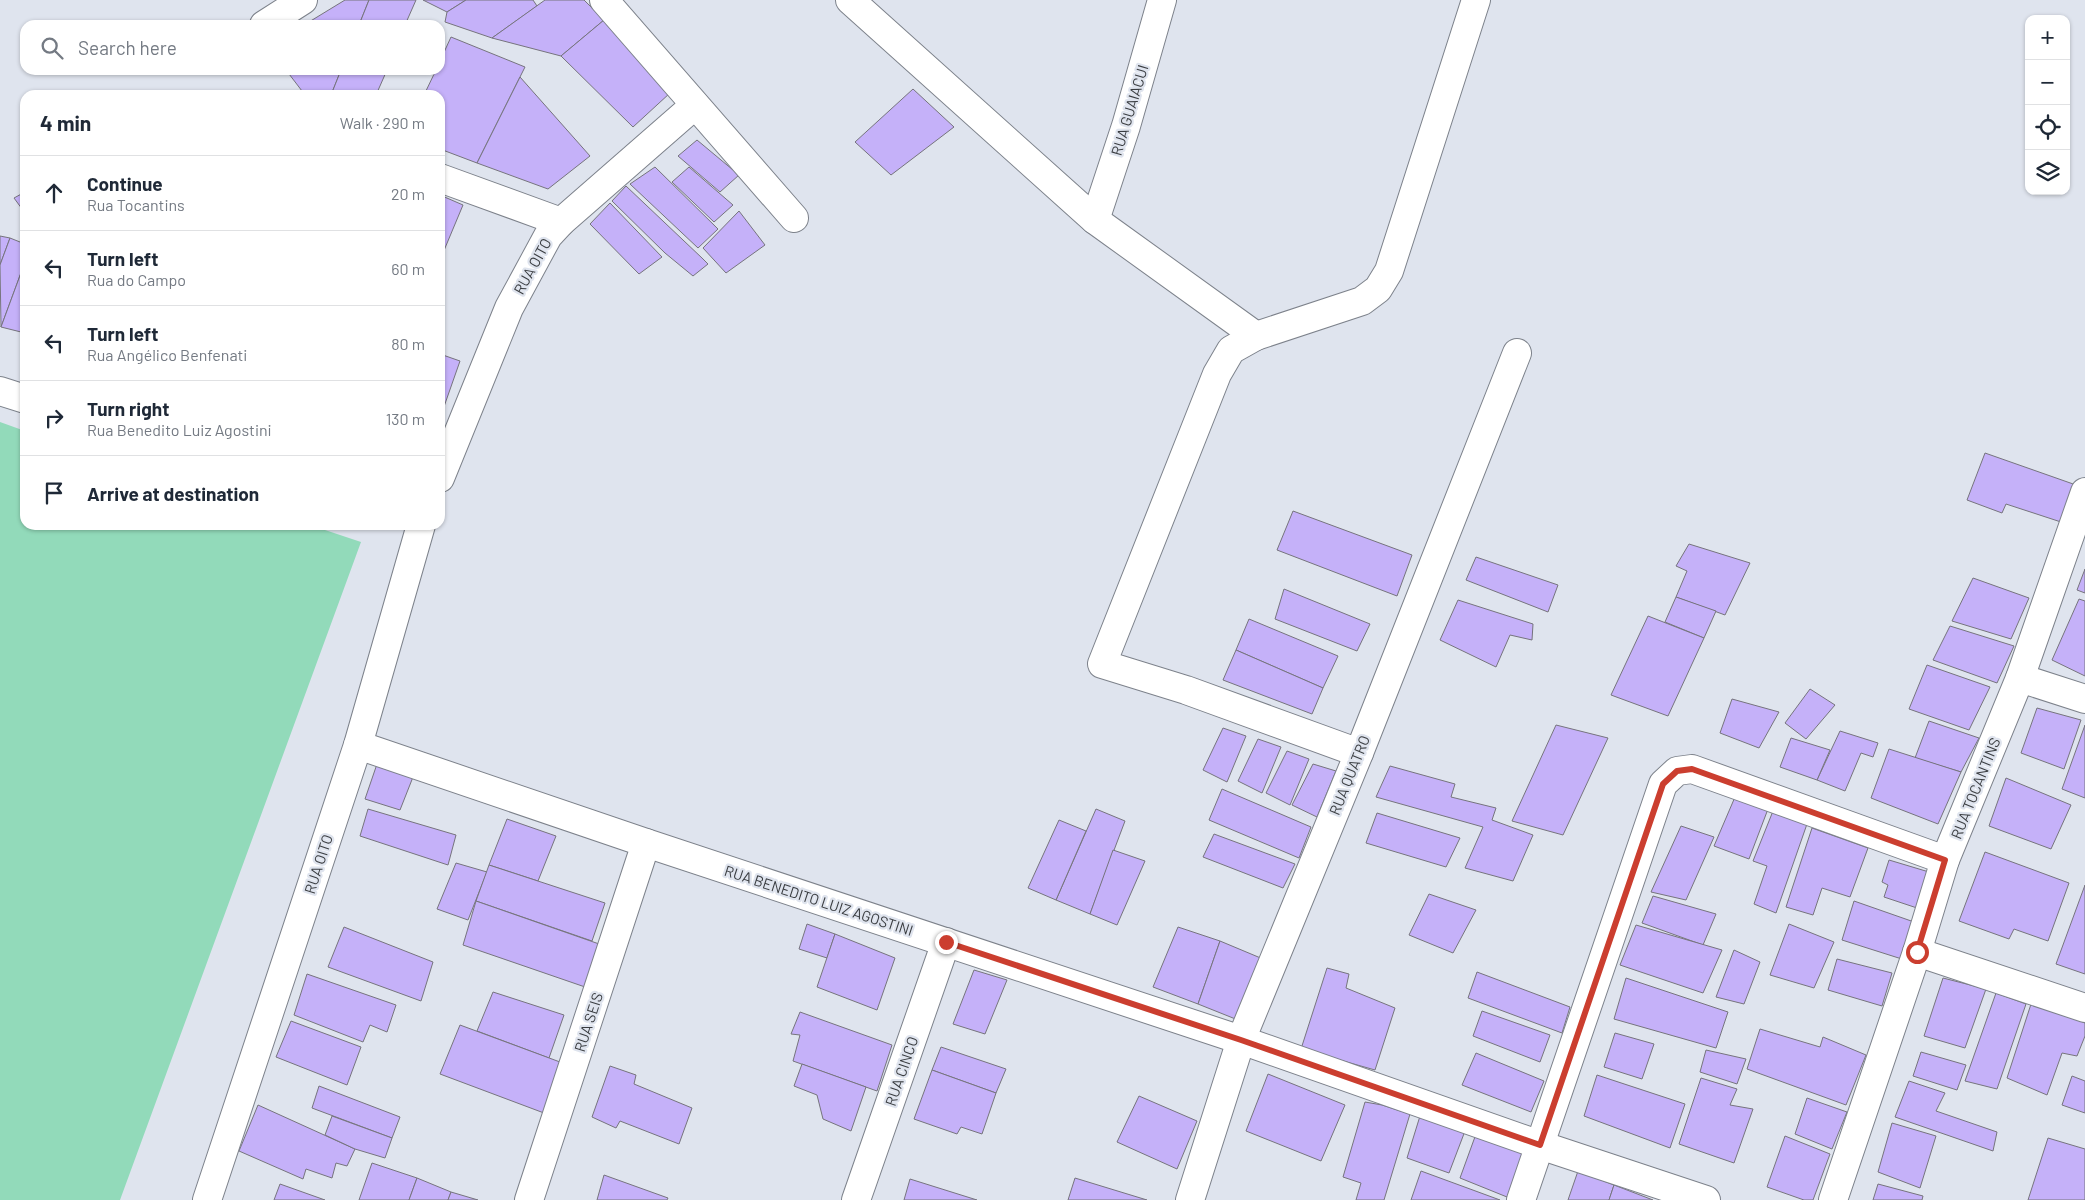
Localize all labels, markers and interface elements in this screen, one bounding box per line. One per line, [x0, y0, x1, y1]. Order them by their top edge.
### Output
map controls [2025, 15, 2070, 195]
button: + [2025, 15, 2070, 60]
search box [20, 20, 445, 75]
icon: search [38, 34, 66, 62]
text: Search here [78, 36, 177, 59]
button: − [2025, 60, 2070, 105]
street label: RUA GUAIACUI [1107, 62, 1151, 158]
button: locate [2025, 105, 2070, 150]
text: 4 min [40, 110, 91, 135]
text: Walk · 290 m [340, 113, 425, 132]
button: layers [2025, 150, 2070, 195]
text: Continue [87, 172, 163, 195]
icon: ahead [40, 179, 68, 207]
text: 20 m [391, 184, 425, 203]
text: Rua Tocantins [87, 195, 185, 214]
street label: RUA OITO [509, 235, 555, 297]
text: Turn left [87, 247, 158, 270]
icon: left [40, 254, 68, 282]
text: 60 m [391, 259, 425, 278]
text: Rua do Campo [87, 270, 186, 289]
text: Turn left [87, 322, 158, 345]
icon: left [40, 329, 68, 357]
text: 80 m [391, 334, 425, 353]
text: Rua Angélico Benfenati [87, 345, 247, 364]
text: Turn right [87, 397, 169, 420]
icon: right [40, 404, 68, 432]
text: 130 m [386, 409, 425, 428]
text: Rua Benedito Luiz Agostini [87, 420, 272, 439]
icon: arrive [40, 479, 68, 507]
text: Arrive at destination [87, 482, 259, 505]
street label: RUA QUATRO [1325, 733, 1373, 817]
street label: RUA TOCANTINS [1946, 735, 2004, 841]
street label: RUA OITO [300, 832, 336, 896]
street label: RUA BENEDITO LUIZ AGOSTINI [722, 861, 916, 939]
route end [935, 931, 958, 954]
route start [1906, 941, 1929, 964]
street label: RUA SEIS [570, 990, 606, 1054]
street label: RUA CINCO [881, 1034, 921, 1108]

